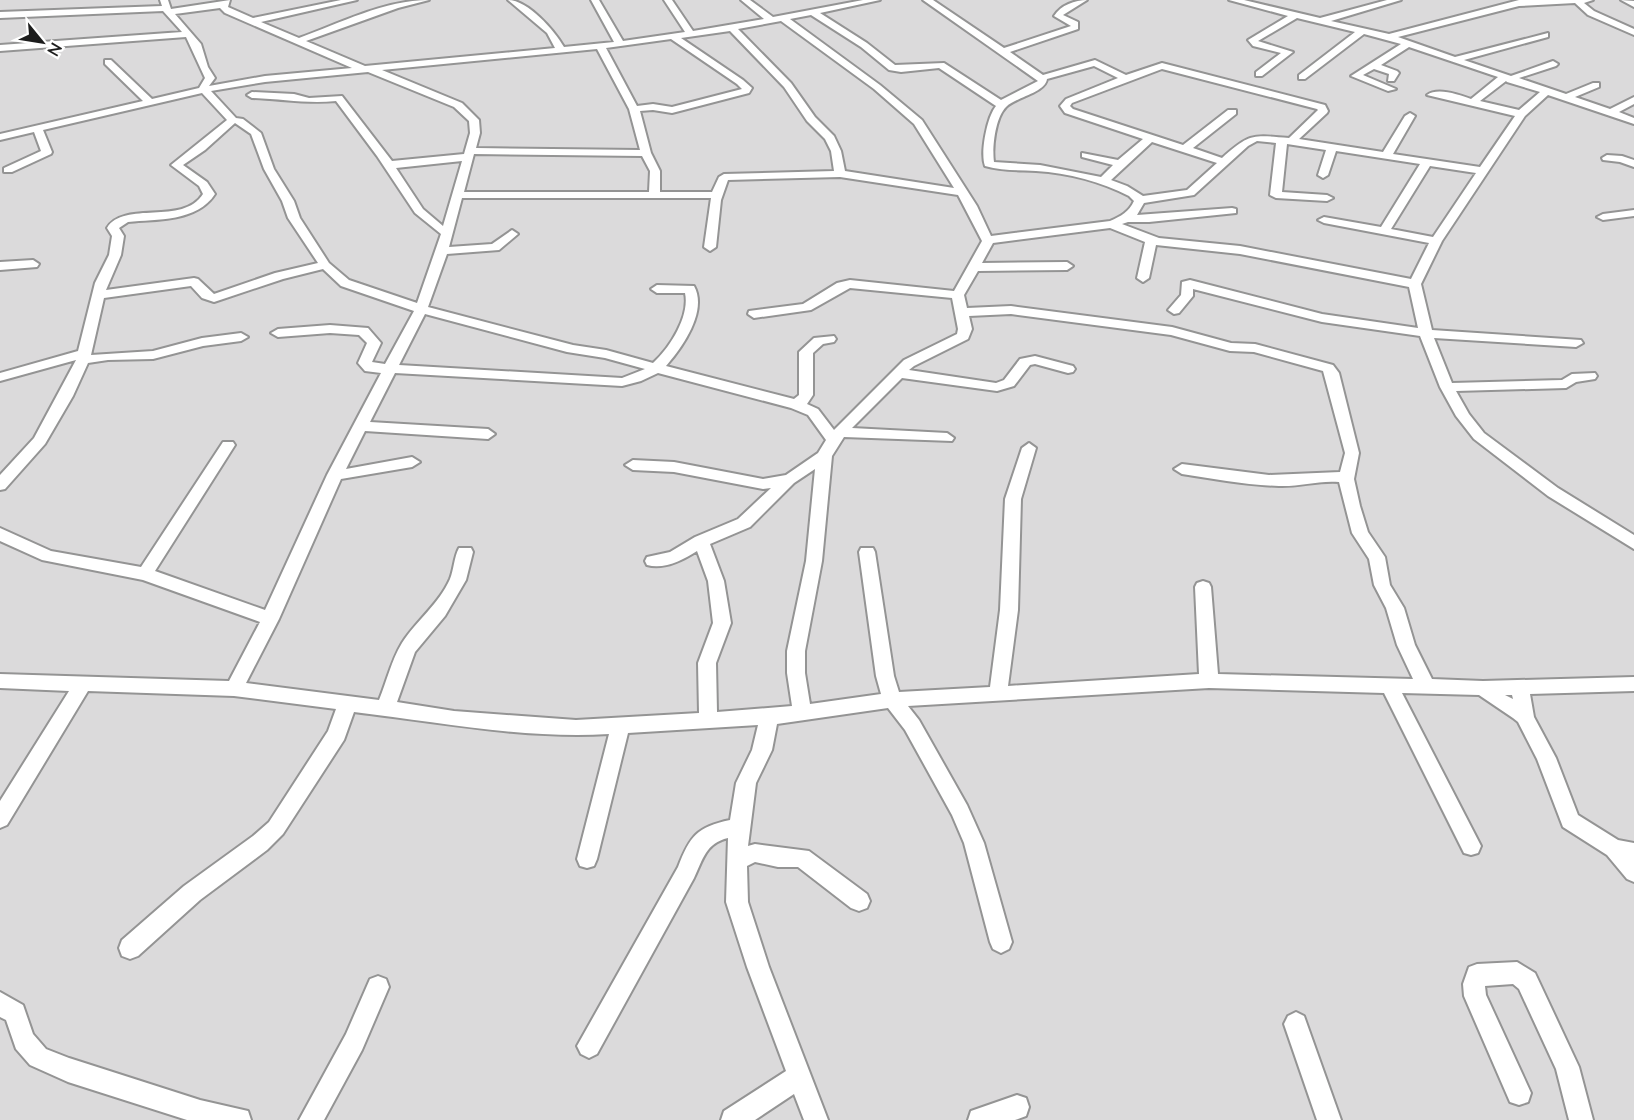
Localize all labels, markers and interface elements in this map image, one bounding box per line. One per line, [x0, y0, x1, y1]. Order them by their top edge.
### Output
north arrow [12, 12, 72, 72]
text: N [44, 40, 67, 60]

